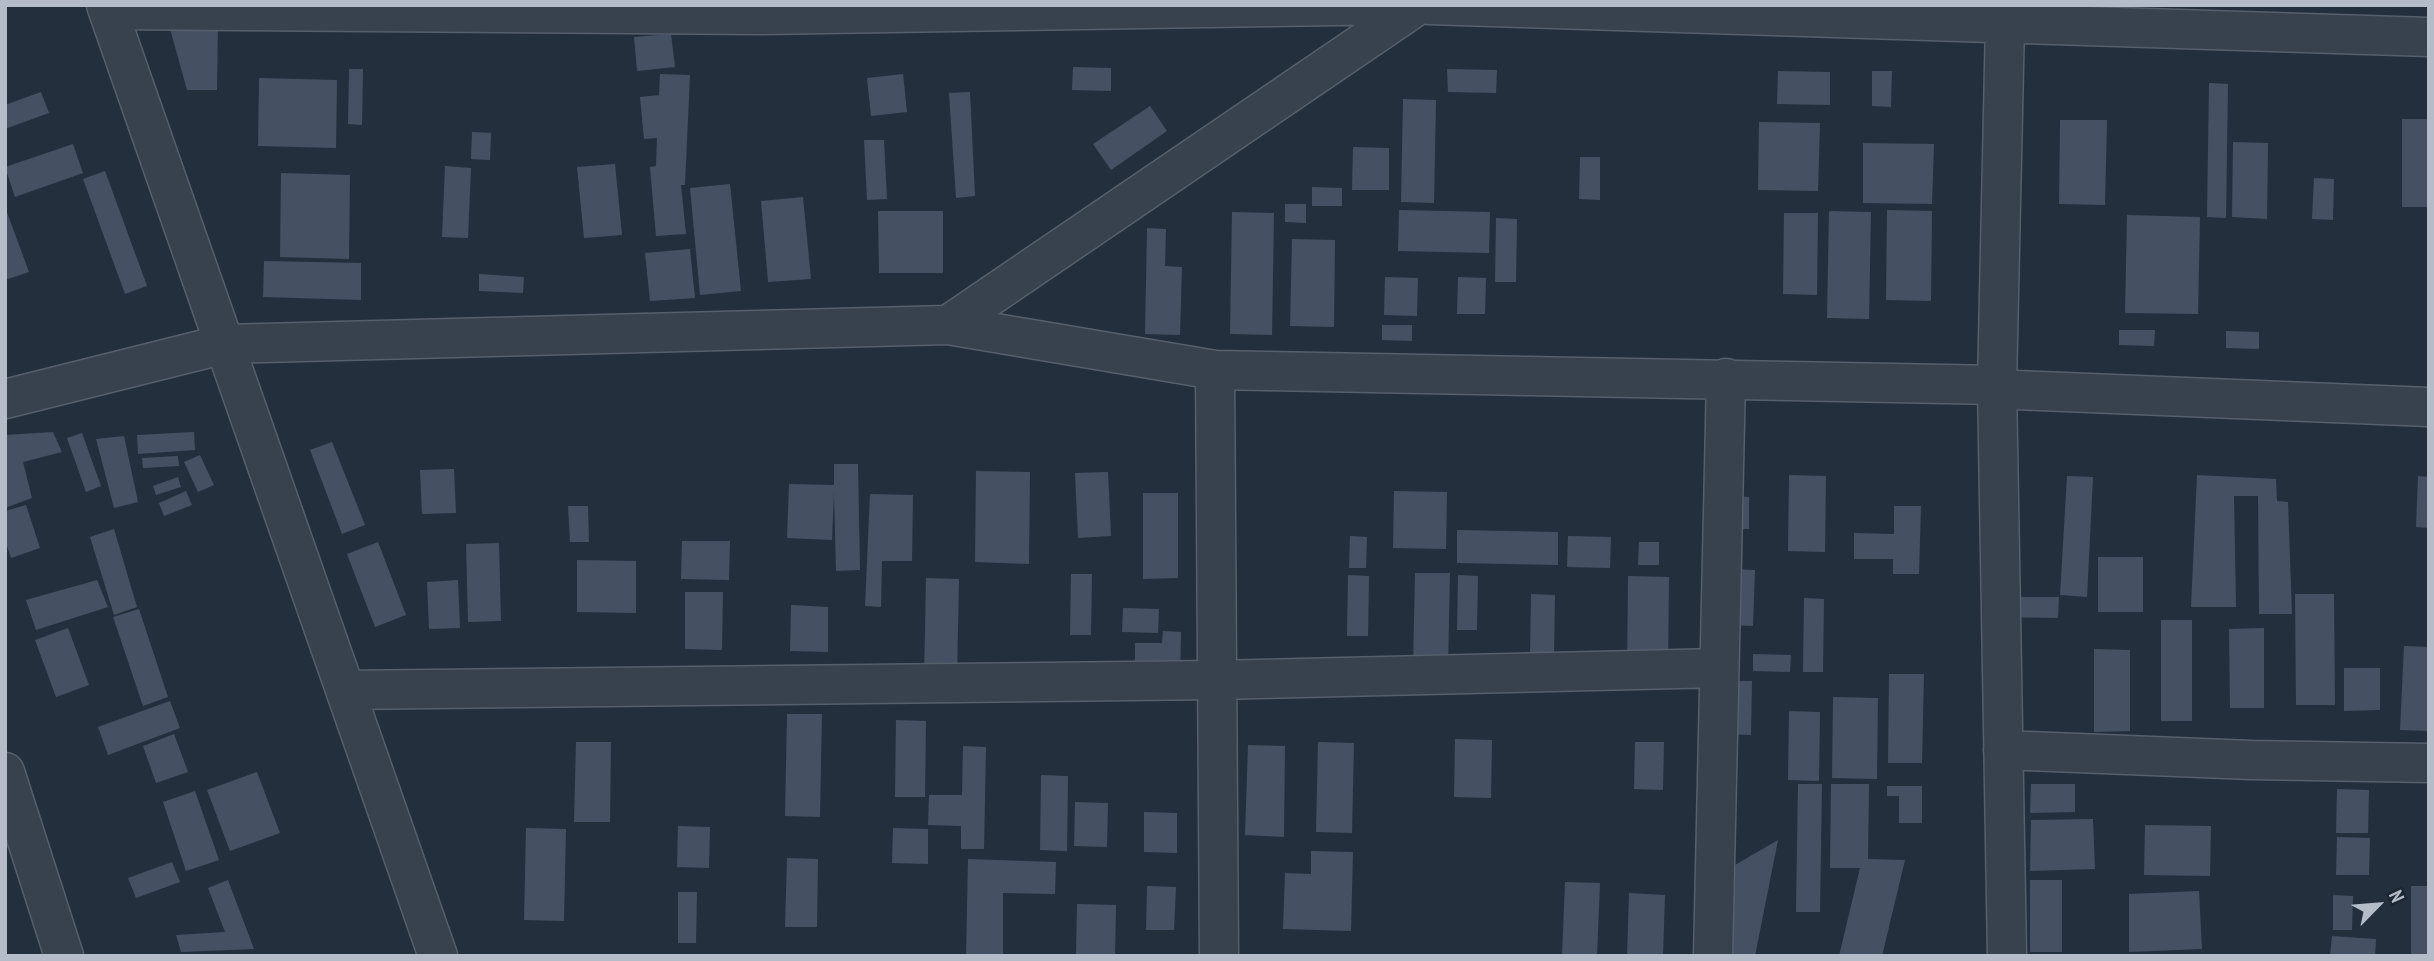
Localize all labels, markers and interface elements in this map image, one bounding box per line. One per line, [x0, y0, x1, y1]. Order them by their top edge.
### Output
north arrow [2343, 870, 2413, 940]
text: N [2384, 886, 2410, 906]

